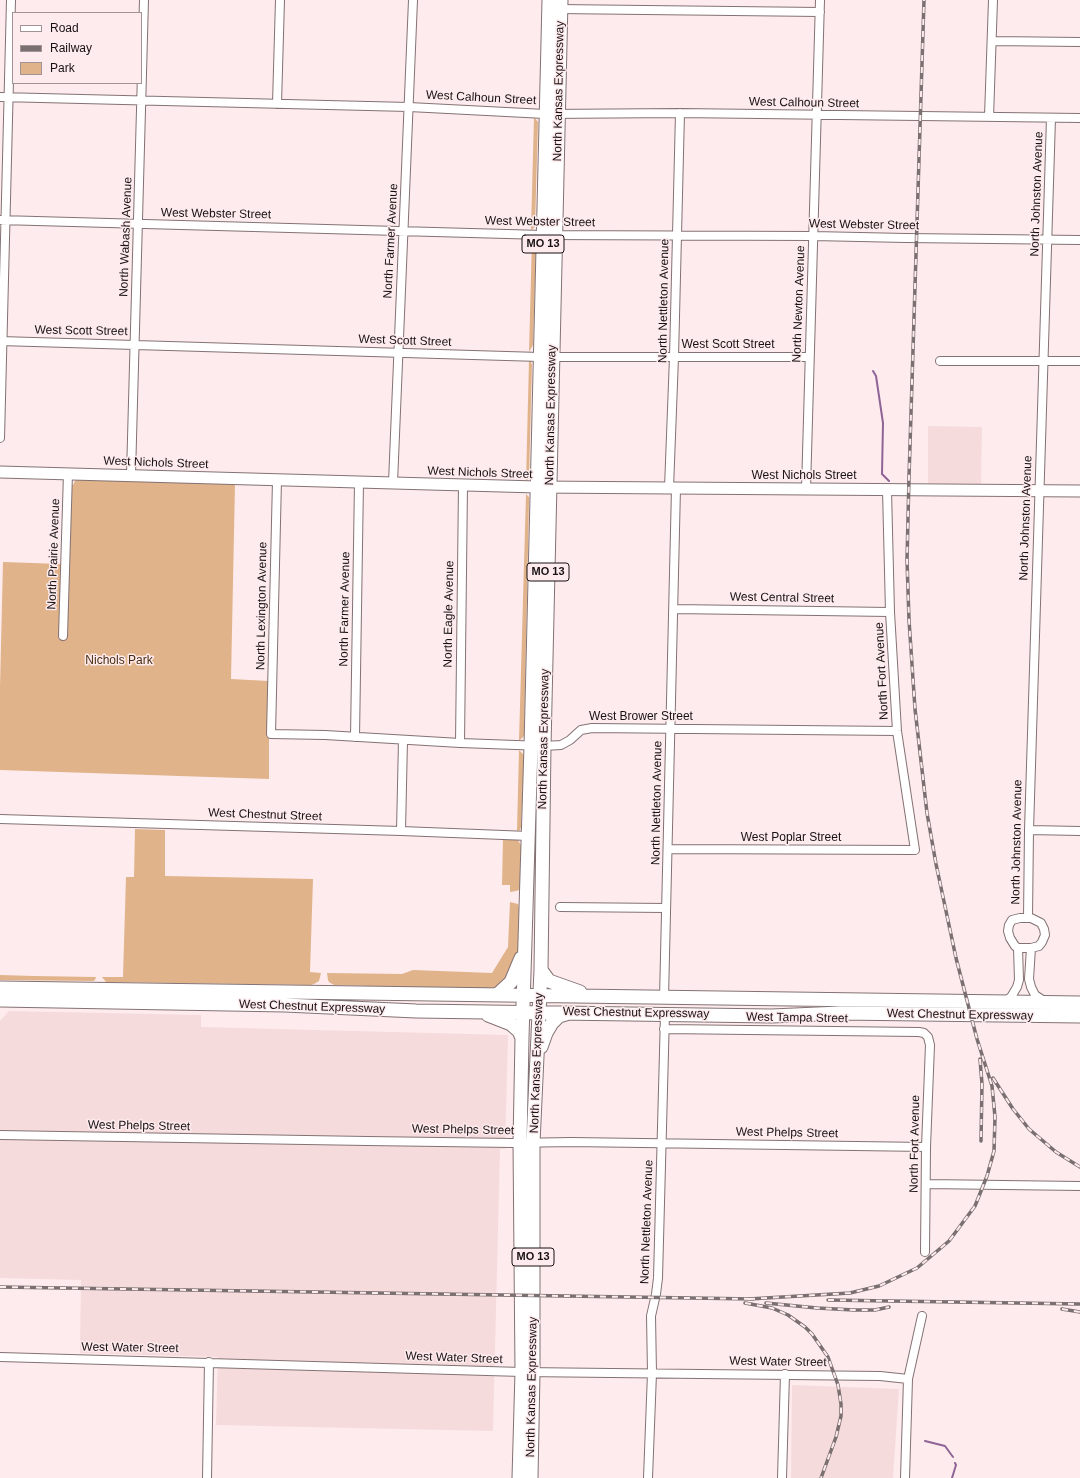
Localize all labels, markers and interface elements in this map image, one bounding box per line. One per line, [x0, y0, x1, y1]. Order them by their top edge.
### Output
legend [12, 12, 142, 84]
text: Road [50, 21, 79, 35]
street label: North Kansas Expressway [551, 21, 567, 161]
text: Railway [50, 41, 92, 55]
text: Park [50, 61, 75, 75]
street label: West Calhoun Street [425, 88, 537, 108]
street label: West Calhoun Street [749, 95, 859, 111]
street label: North Johnston Avenue [1028, 131, 1046, 257]
street label: North Wabash Avenue [117, 177, 135, 297]
street label: North Farmer Avenue [381, 183, 401, 299]
street label: West Webster Street [161, 206, 271, 222]
street label: West Webster Street [485, 214, 595, 230]
street label: West Webster Street [809, 217, 919, 233]
road number: MO 13 [522, 235, 564, 253]
street label: North Nettleton Avenue [656, 239, 672, 363]
street label: North Newton Avenue [790, 245, 808, 363]
street label: West Scott Street [34, 323, 128, 339]
street label: West Scott Street [358, 332, 452, 350]
street label: West Scott Street [681, 338, 775, 352]
street label: North Kansas Expressway [543, 345, 559, 485]
street label: West Nichols Street [103, 454, 209, 472]
street label: North Johnston Avenue [1017, 455, 1035, 581]
street label: West Nichols Street [427, 464, 533, 482]
street label: West Nichols Street [751, 469, 857, 483]
street label: North Prairie Avenue [45, 498, 63, 610]
street label: North Lexington Avenue [254, 542, 270, 670]
street label: North Farmer Avenue [337, 551, 353, 667]
street label: North Eagle Avenue [441, 560, 457, 668]
road number: MO 13 [527, 563, 569, 581]
street label: West Central Street [730, 590, 834, 606]
street label: North Fort Avenue [872, 622, 892, 720]
park label: Nichols Park [85, 654, 153, 668]
street label: North Kansas Expressway [536, 669, 552, 809]
street label: West Brower Street [589, 710, 693, 724]
street label: North Nettleton Avenue [649, 741, 665, 865]
street label: North Johnston Avenue [1009, 779, 1025, 905]
street label: West Chestnut Street [208, 806, 322, 824]
street label: West Poplar Street [741, 831, 841, 845]
street label: North Kansas Expressway [527, 992, 547, 1134]
street label: West Chestnut Expressway [239, 997, 385, 1017]
street label: West Chestnut Expressway [563, 1005, 709, 1021]
street label: West Chestnut Expressway [887, 1007, 1033, 1023]
street label: West Tampa Street [746, 1010, 848, 1026]
street label: North Fort Avenue [907, 1095, 923, 1193]
street label: West Phelps Street [88, 1118, 190, 1134]
street label: West Phelps Street [412, 1122, 514, 1138]
street label: West Phelps Street [736, 1125, 838, 1141]
street label: North Nettleton Avenue [638, 1160, 656, 1284]
road number: MO 13 [512, 1248, 554, 1266]
street label: North Kansas Expressway [524, 1317, 540, 1457]
street label: West Water Street [81, 1340, 179, 1356]
street label: West Water Street [405, 1349, 503, 1367]
street label: West Water Street [729, 1354, 827, 1370]

